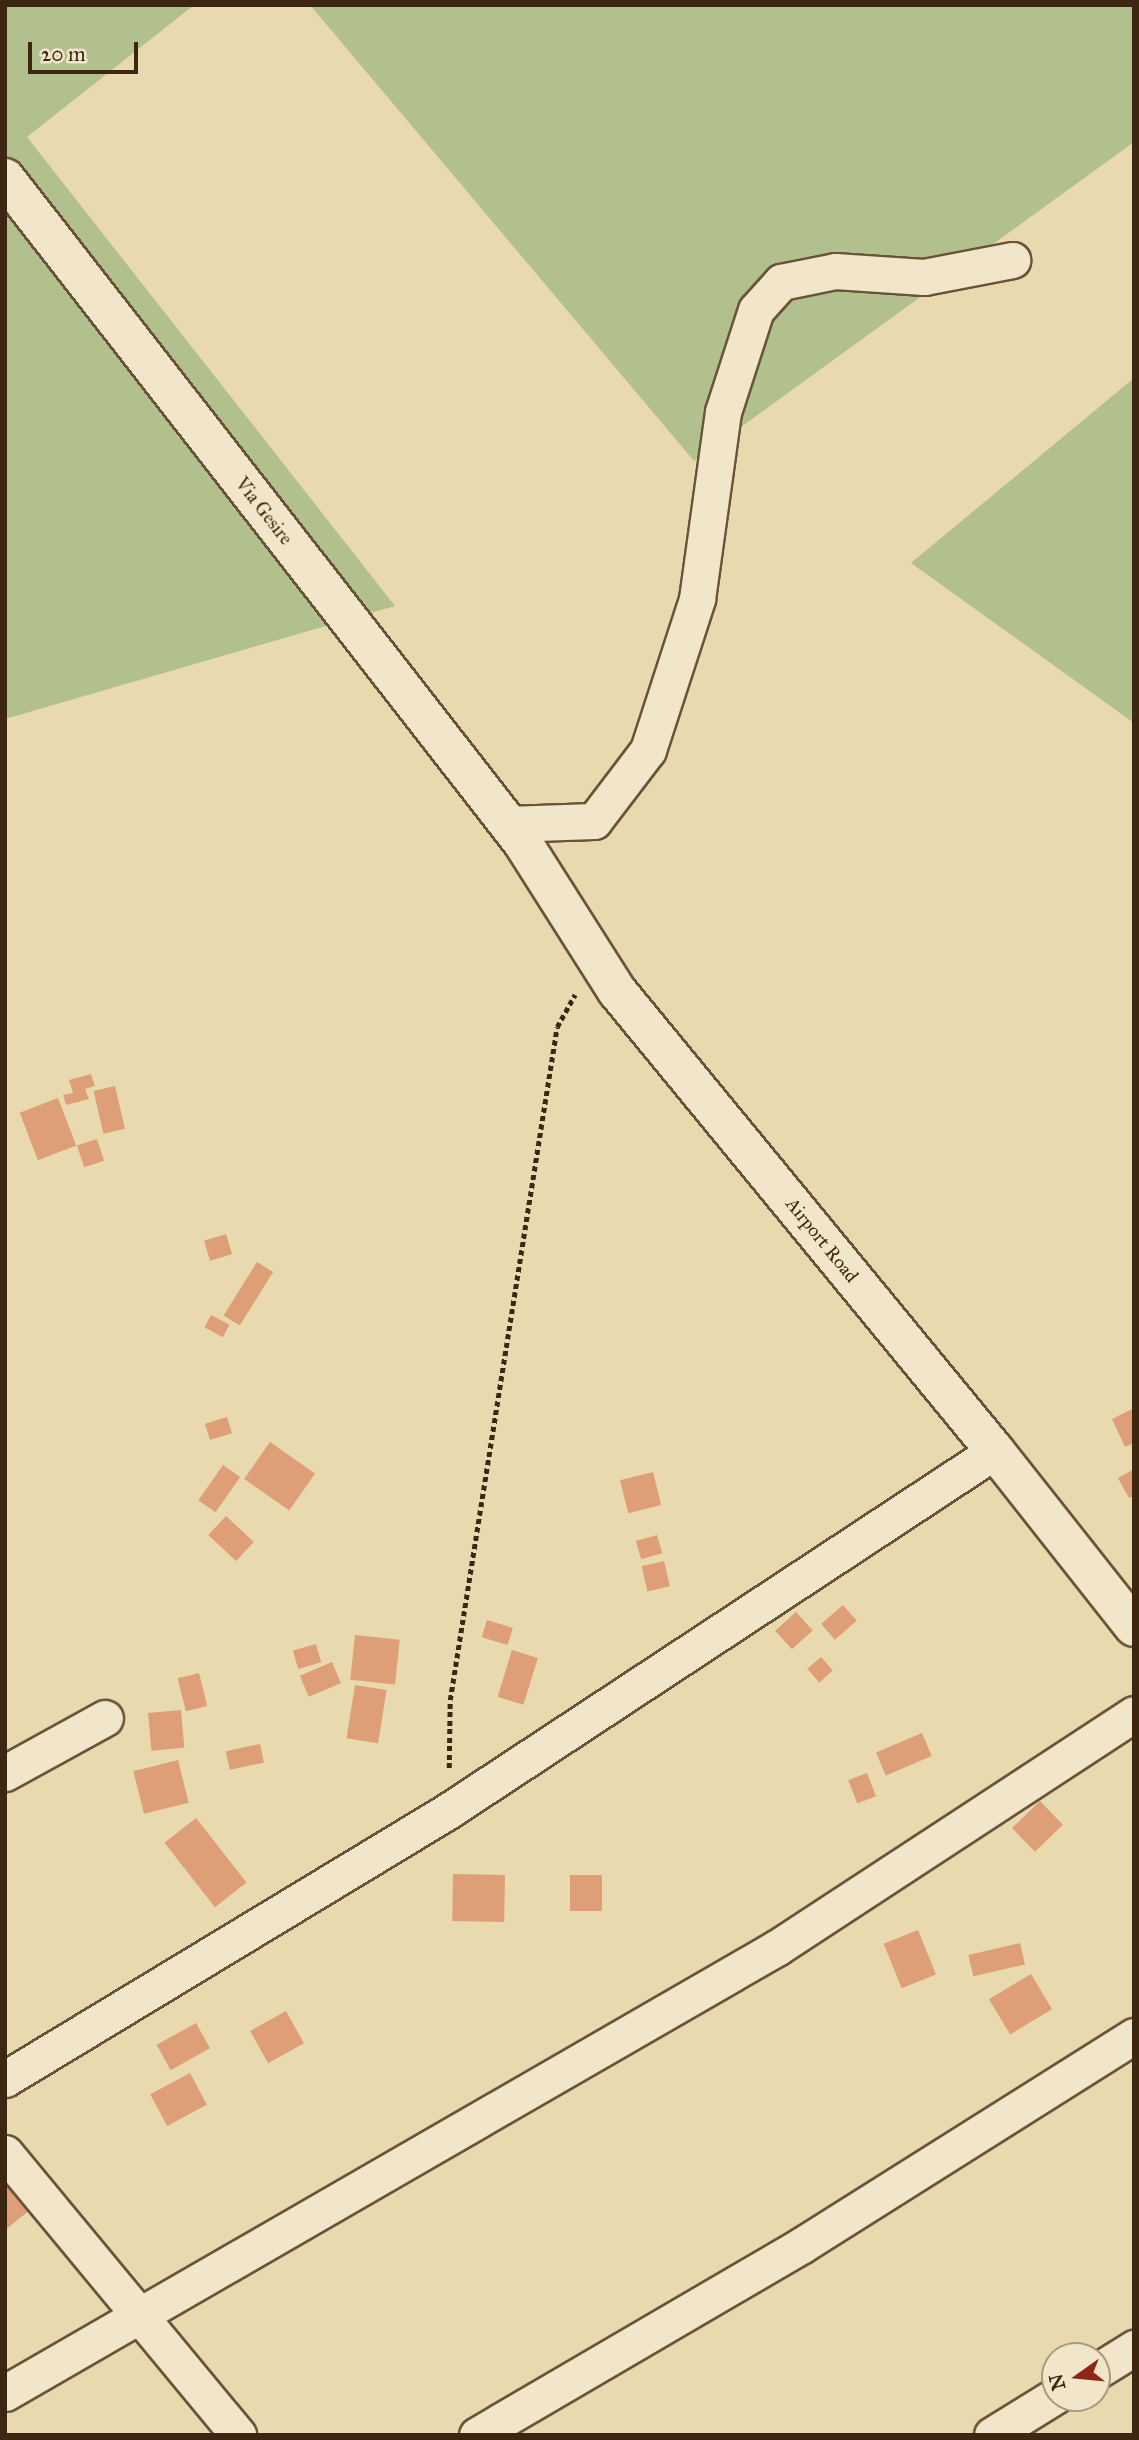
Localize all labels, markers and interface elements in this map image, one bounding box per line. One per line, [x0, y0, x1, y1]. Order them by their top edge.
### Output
scale bar [32, 28, 142, 72]
text: 20 m [41, 41, 86, 67]
street label: Via Gesire [231, 473, 297, 549]
street label: Airport Road [781, 1193, 863, 1287]
north arrow [1041, 2342, 1111, 2412]
text: N [1044, 2371, 1070, 2393]

